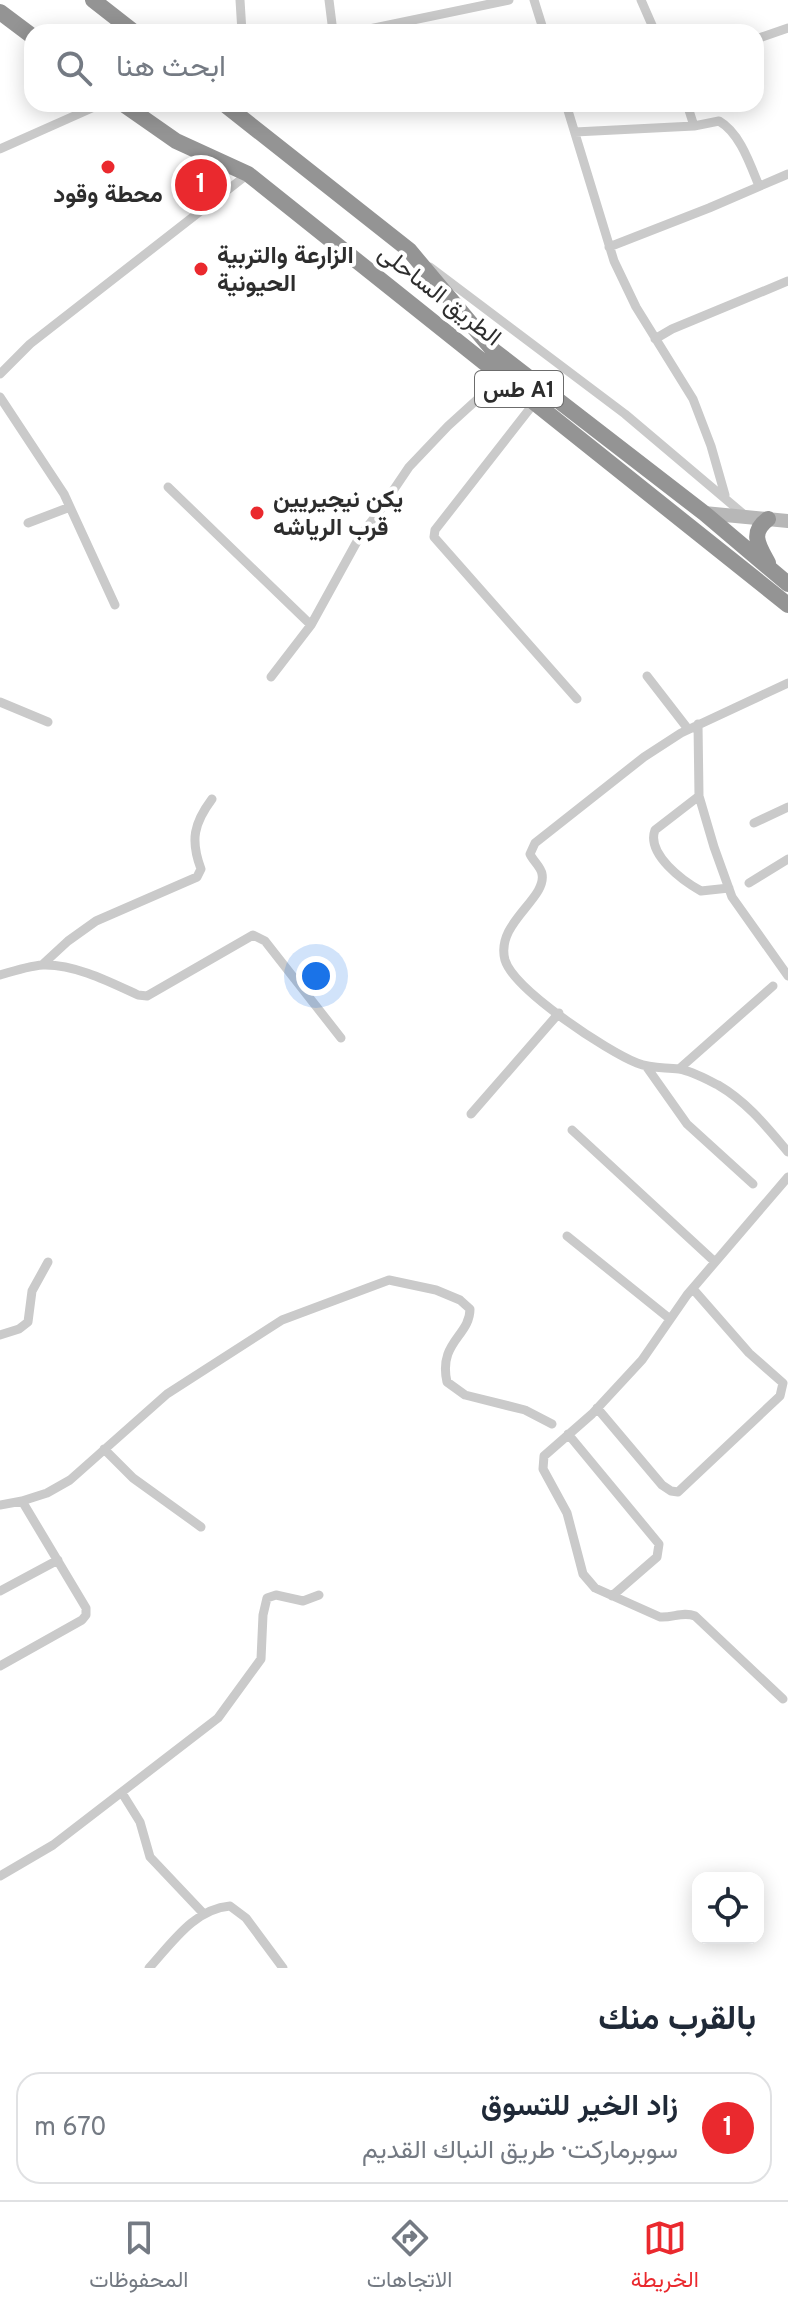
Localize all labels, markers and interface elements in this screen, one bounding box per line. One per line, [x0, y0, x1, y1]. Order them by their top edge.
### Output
search box [24, 24, 764, 112]
icon: search [52, 46, 96, 90]
text: ابحث هنا [116, 50, 226, 87]
pin: 1 [175, 155, 227, 215]
marker: محطة وقود [99, 158, 117, 176]
place label: محطة وقود [53, 181, 163, 211]
street label: الطريق الساحلى [371, 239, 506, 354]
place label: الزارعة والتربية الحيونية [217, 242, 354, 300]
marker: الزارعة والتربية الحيونية [192, 260, 210, 278]
road number: طس A1 [475, 371, 563, 407]
place label: يكن نيجيريين قرب الرياشه [273, 486, 403, 544]
marker: يكن نيجيريين قرب الرياشه [248, 504, 266, 522]
your location [296, 956, 336, 996]
map controls [692, 1872, 764, 1944]
button: locate [692, 1872, 764, 1944]
text: بالقرب منك [598, 1999, 756, 2042]
text: زاد الخير للتسوق [481, 2089, 678, 2126]
text: 670 m [34, 2112, 107, 2145]
text: 1 [723, 2112, 733, 2145]
text: سوبرماركت · طريق النباك القديم [362, 2135, 678, 2168]
tab: المحفوظات [89, 2216, 188, 2299]
tab: الاتجاهات [367, 2216, 452, 2299]
tab: الخريطة [631, 2216, 699, 2299]

